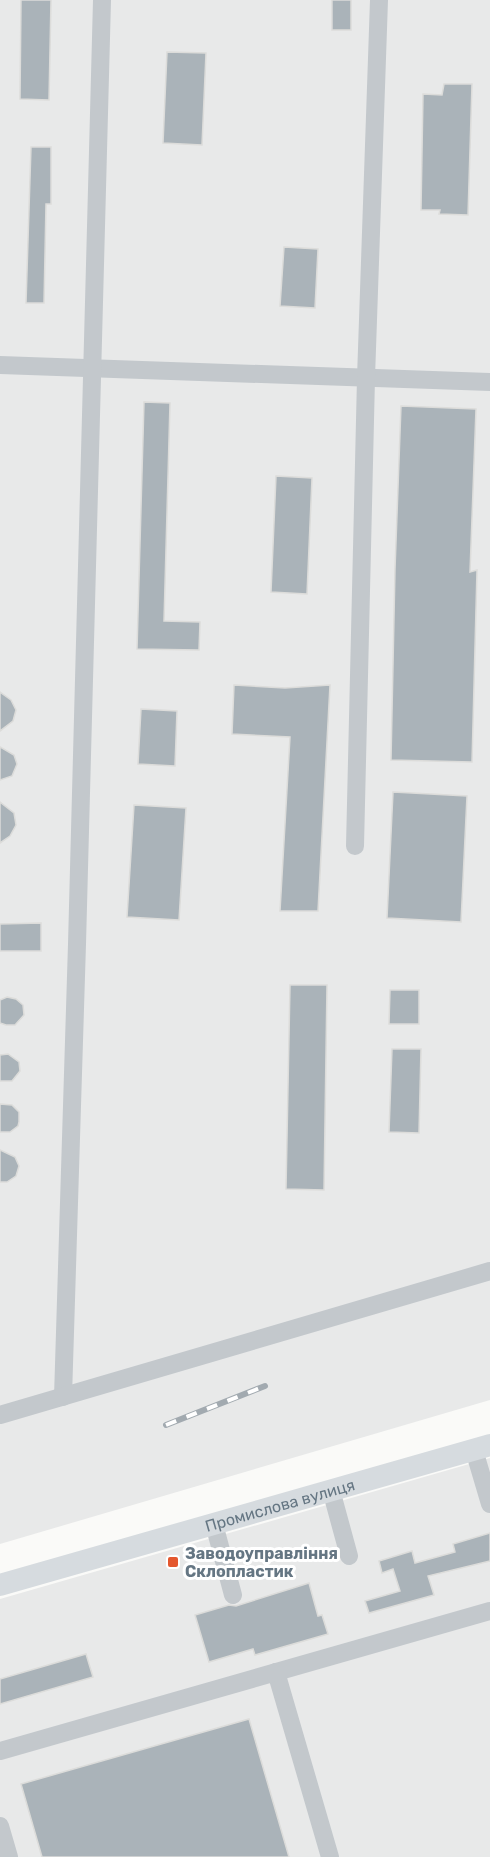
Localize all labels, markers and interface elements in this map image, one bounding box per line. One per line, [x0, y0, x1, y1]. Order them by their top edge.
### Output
street label: Промислова вулиця [203, 1475, 357, 1535]
place label: Заводоуправління Склопластик [185, 1544, 338, 1581]
marker: Заводоуправління Склопластик [166, 1555, 180, 1569]

